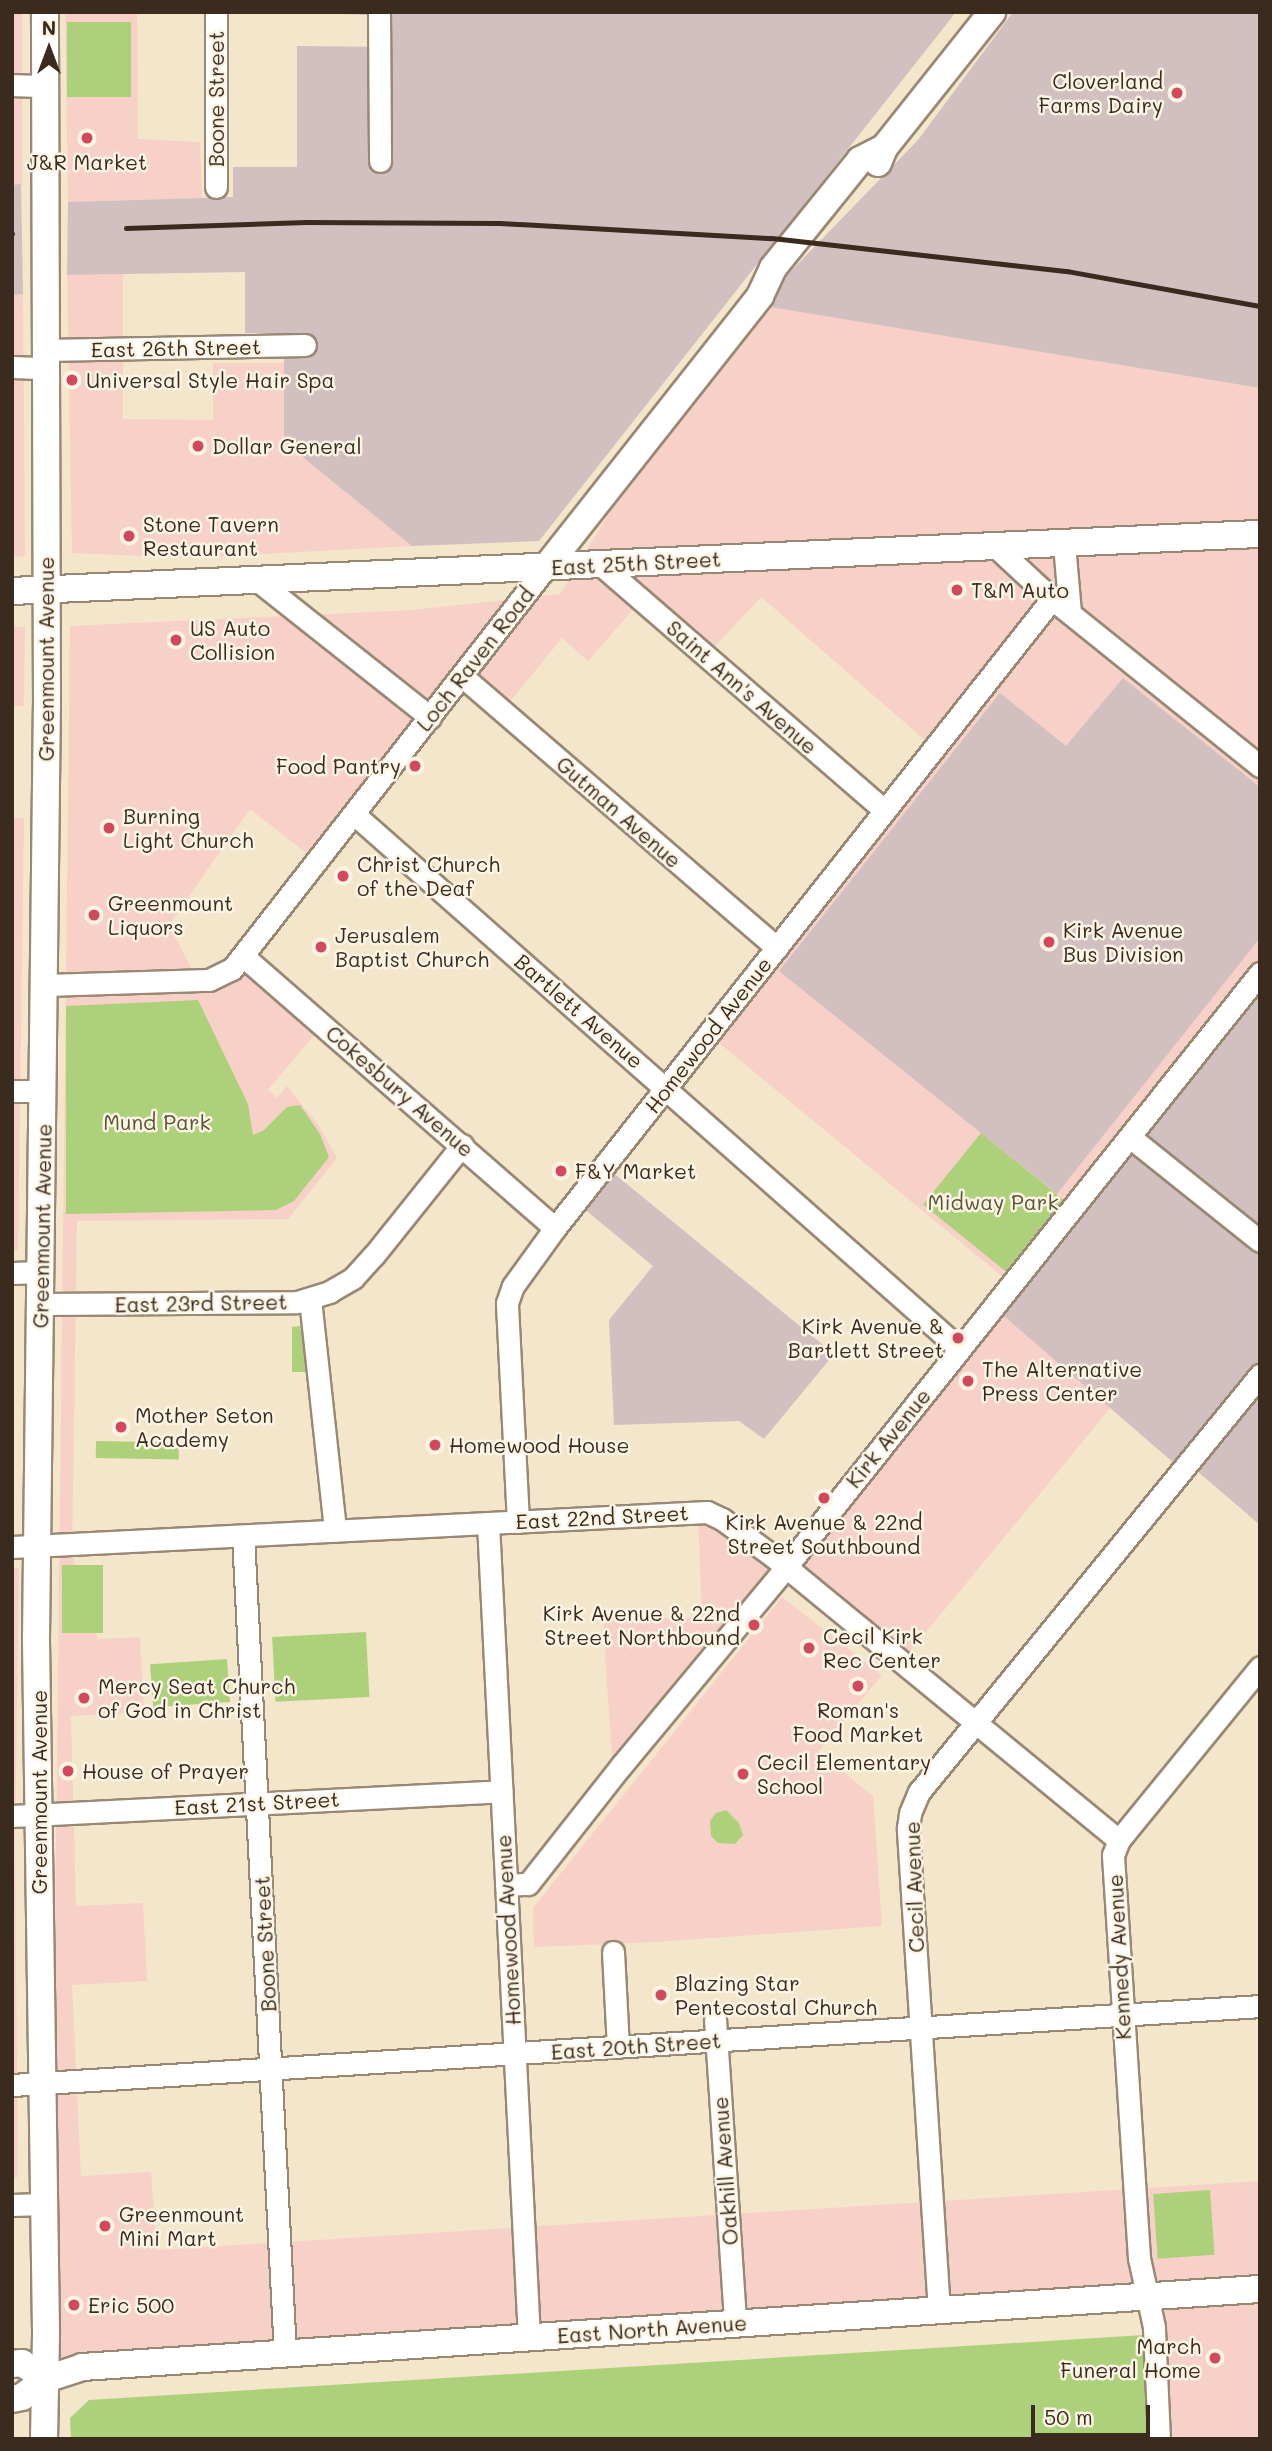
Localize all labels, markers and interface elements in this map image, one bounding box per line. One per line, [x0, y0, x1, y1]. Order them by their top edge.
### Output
north arrow [14, 14, 84, 84]
text: N [42, 15, 56, 40]
street label: Boone Street [203, 31, 229, 167]
place label: Cloverland Farms Dairy [1039, 68, 1163, 118]
marker: Cloverland Farms Dairy [1169, 85, 1185, 101]
marker: J&R Market [79, 130, 95, 146]
place label: J&R Market [27, 149, 147, 175]
street label: East 26th Street [91, 334, 261, 362]
place label: Universal Style Hair Spa [86, 367, 335, 393]
marker: Universal Style Hair Spa [64, 372, 80, 388]
place label: Dollar General [212, 433, 362, 459]
marker: Dollar General [190, 438, 206, 454]
place label: Stone Tavern Restaurant [143, 511, 279, 561]
marker: Stone Tavern Restaurant [121, 528, 137, 544]
street label: East 25th Street [551, 546, 721, 580]
street label: Greenmount Avenue [33, 557, 59, 761]
place label: T&M Auto [971, 577, 1069, 603]
street label: Loch Raven Road [411, 582, 539, 736]
marker: T&M Auto [949, 582, 965, 598]
place label: US Auto Collision [190, 615, 275, 665]
street label: Saint Ann's Avenue [662, 615, 822, 759]
marker: US Auto Collision [168, 632, 184, 648]
street label: Gutman Avenue [551, 751, 687, 873]
place label: Food Pantry [276, 753, 401, 779]
marker: Food Pantry [407, 758, 423, 774]
place label: Burning Light Church [123, 803, 254, 853]
marker: Burning Light Church [101, 820, 117, 836]
place label: Christ Church of the Deaf [357, 851, 500, 901]
marker: Christ Church of the Deaf [335, 868, 351, 884]
place label: Greenmount Liquors [108, 890, 233, 940]
marker: Greenmount Liquors [86, 907, 102, 923]
place label: Kirk Avenue Bus Division [1063, 917, 1184, 967]
place label: Jerusalem Baptist Church [335, 922, 489, 972]
marker: Kirk Avenue Bus Division [1041, 934, 1057, 950]
marker: Jerusalem Baptist Church [313, 939, 329, 955]
street label: Bartlett Avenue [510, 948, 648, 1074]
street label: Homewood Avenue [639, 952, 777, 1118]
street label: Cokesbury Avenue [321, 1020, 479, 1162]
park label: Mund Park [103, 1109, 211, 1135]
street label: Greenmount Avenue [28, 1123, 56, 1329]
place label: F&Y Market [575, 1158, 696, 1184]
marker: F&Y Market [553, 1163, 569, 1179]
park label: Midway Park [927, 1189, 1059, 1215]
street label: East 23rd Street [114, 1289, 288, 1317]
place label: Kirk Avenue & Bartlett Street [788, 1313, 944, 1363]
marker: Kirk Avenue & Bartlett Street [950, 1330, 966, 1346]
place label: The Alternative Press Center [982, 1356, 1142, 1406]
marker: The Alternative Press Center [960, 1373, 976, 1389]
street label: Kirk Avenue [840, 1383, 936, 1493]
place label: Mother Seton Academy [135, 1402, 274, 1452]
marker: Mother Seton Academy [113, 1419, 129, 1435]
place label: Homewood House [449, 1432, 630, 1458]
marker: Homewood House [427, 1437, 443, 1453]
marker: Kirk Avenue & 22nd Street Southbound [816, 1490, 832, 1506]
street label: East 22nd Street [515, 1500, 689, 1534]
place label: Kirk Avenue & 22nd Street Southbound [725, 1509, 923, 1559]
place label: Kirk Avenue & 22nd Street Northbound [543, 1600, 740, 1650]
marker: Kirk Avenue & 22nd Street Northbound [746, 1617, 762, 1633]
place label: Cecil Kirk Rec Center [823, 1623, 941, 1673]
marker: Cecil Kirk Rec Center [801, 1640, 817, 1656]
place label: Mercy Seat Church of God in Christ [98, 1673, 295, 1723]
marker: Roman's Food Market [850, 1678, 866, 1694]
street label: Greenmount Avenue [26, 1690, 52, 1894]
marker: Mercy Seat Church of God in Christ [76, 1690, 92, 1706]
place label: Roman's Food Market [793, 1697, 923, 1747]
place label: Cecil Elementary School [757, 1749, 931, 1799]
place label: House of Prayer [82, 1758, 249, 1784]
marker: House of Prayer [60, 1763, 76, 1779]
marker: Cecil Elementary School [735, 1766, 751, 1782]
street label: East 21st Street [174, 1786, 340, 1820]
street label: Cecil Avenue [899, 1821, 929, 1953]
street label: Homewood Avenue [490, 1834, 526, 2026]
street label: Kennedy Avenue [1102, 1874, 1136, 2040]
street label: Boone Street [249, 1875, 281, 2013]
place label: Blazing Star Pentecostal Church [675, 1970, 877, 2020]
marker: Blazing Star Pentecostal Church [653, 1987, 669, 2003]
street label: East 20th Street [550, 2027, 722, 2065]
street label: Oakhill Avenue [707, 2096, 743, 2246]
place label: Greenmount Mini Mart [119, 2201, 244, 2251]
marker: Greenmount Mini Mart [97, 2218, 113, 2234]
place label: Eric 500 [88, 2292, 174, 2318]
marker: Eric 500 [66, 2297, 82, 2313]
street label: East North Avenue [556, 2310, 748, 2348]
place label: March Funeral Home [1060, 2333, 1201, 2383]
marker: March Funeral Home [1207, 2350, 1223, 2366]
scale bar [1034, 2392, 1153, 2436]
text: 50 m [1044, 2403, 1093, 2430]

